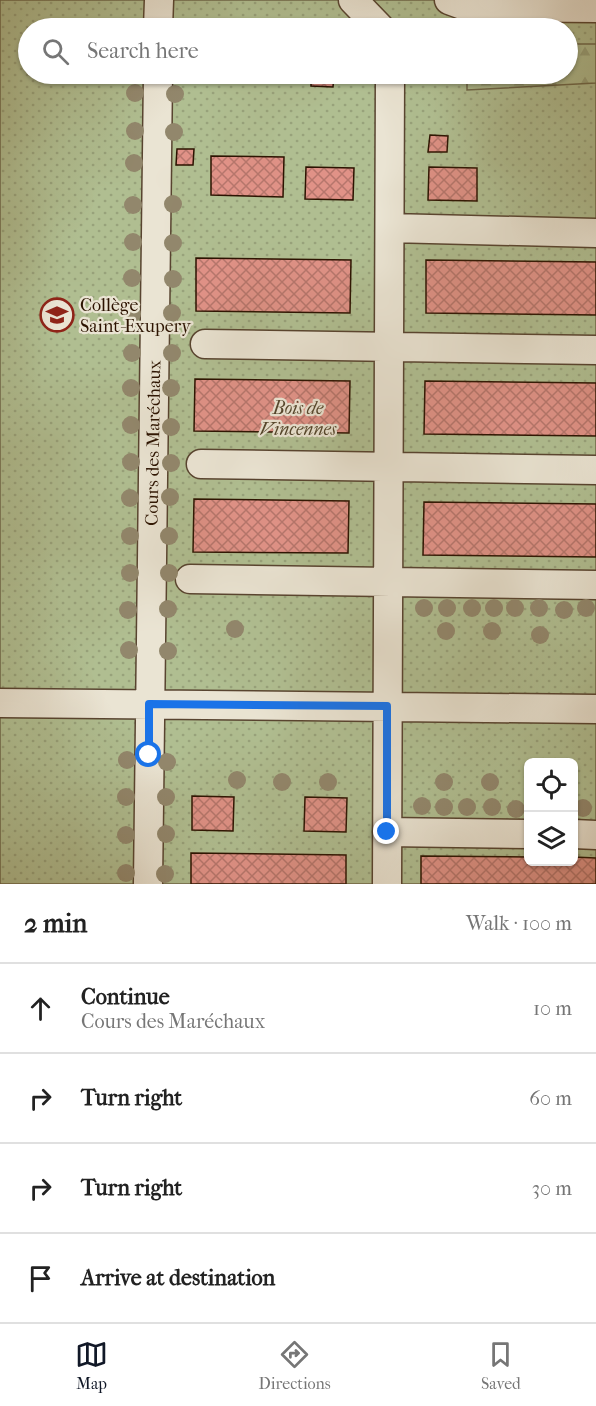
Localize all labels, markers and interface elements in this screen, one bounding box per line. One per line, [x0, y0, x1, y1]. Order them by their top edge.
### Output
search box [18, 18, 578, 84]
icon: search [39, 35, 72, 68]
text: Search here [87, 38, 199, 64]
place label: Collège Saint-Exupery [80, 295, 192, 337]
school or university icon: Collège Saint-Exupery [39, 297, 75, 333]
street label: Cours des Maréchaux [142, 359, 165, 526]
park label: Bois de Vincennes [260, 398, 337, 440]
route start [135, 741, 161, 767]
map controls [524, 758, 578, 866]
button: locate [524, 758, 578, 812]
button: layers [524, 812, 578, 866]
route end [373, 818, 399, 844]
text: 2 min [24, 908, 87, 939]
text: Walk · 100 m [466, 912, 572, 935]
text: Continue [81, 984, 170, 1010]
icon: ahead [24, 992, 57, 1025]
text: 10 m [533, 997, 572, 1020]
text: Cours des Maréchaux [81, 1010, 265, 1033]
icon: right [24, 1082, 57, 1115]
text: Turn right [81, 1085, 182, 1111]
text: 60 m [529, 1087, 572, 1110]
icon: right [24, 1172, 57, 1205]
text: Turn right [81, 1175, 182, 1201]
text: 30 m [532, 1177, 572, 1200]
icon: arrive [24, 1262, 57, 1295]
text: Arrive at destination [81, 1265, 275, 1291]
tab: Map [75, 1338, 108, 1393]
tab: Directions [259, 1338, 331, 1393]
tab: Saved [481, 1338, 521, 1393]

